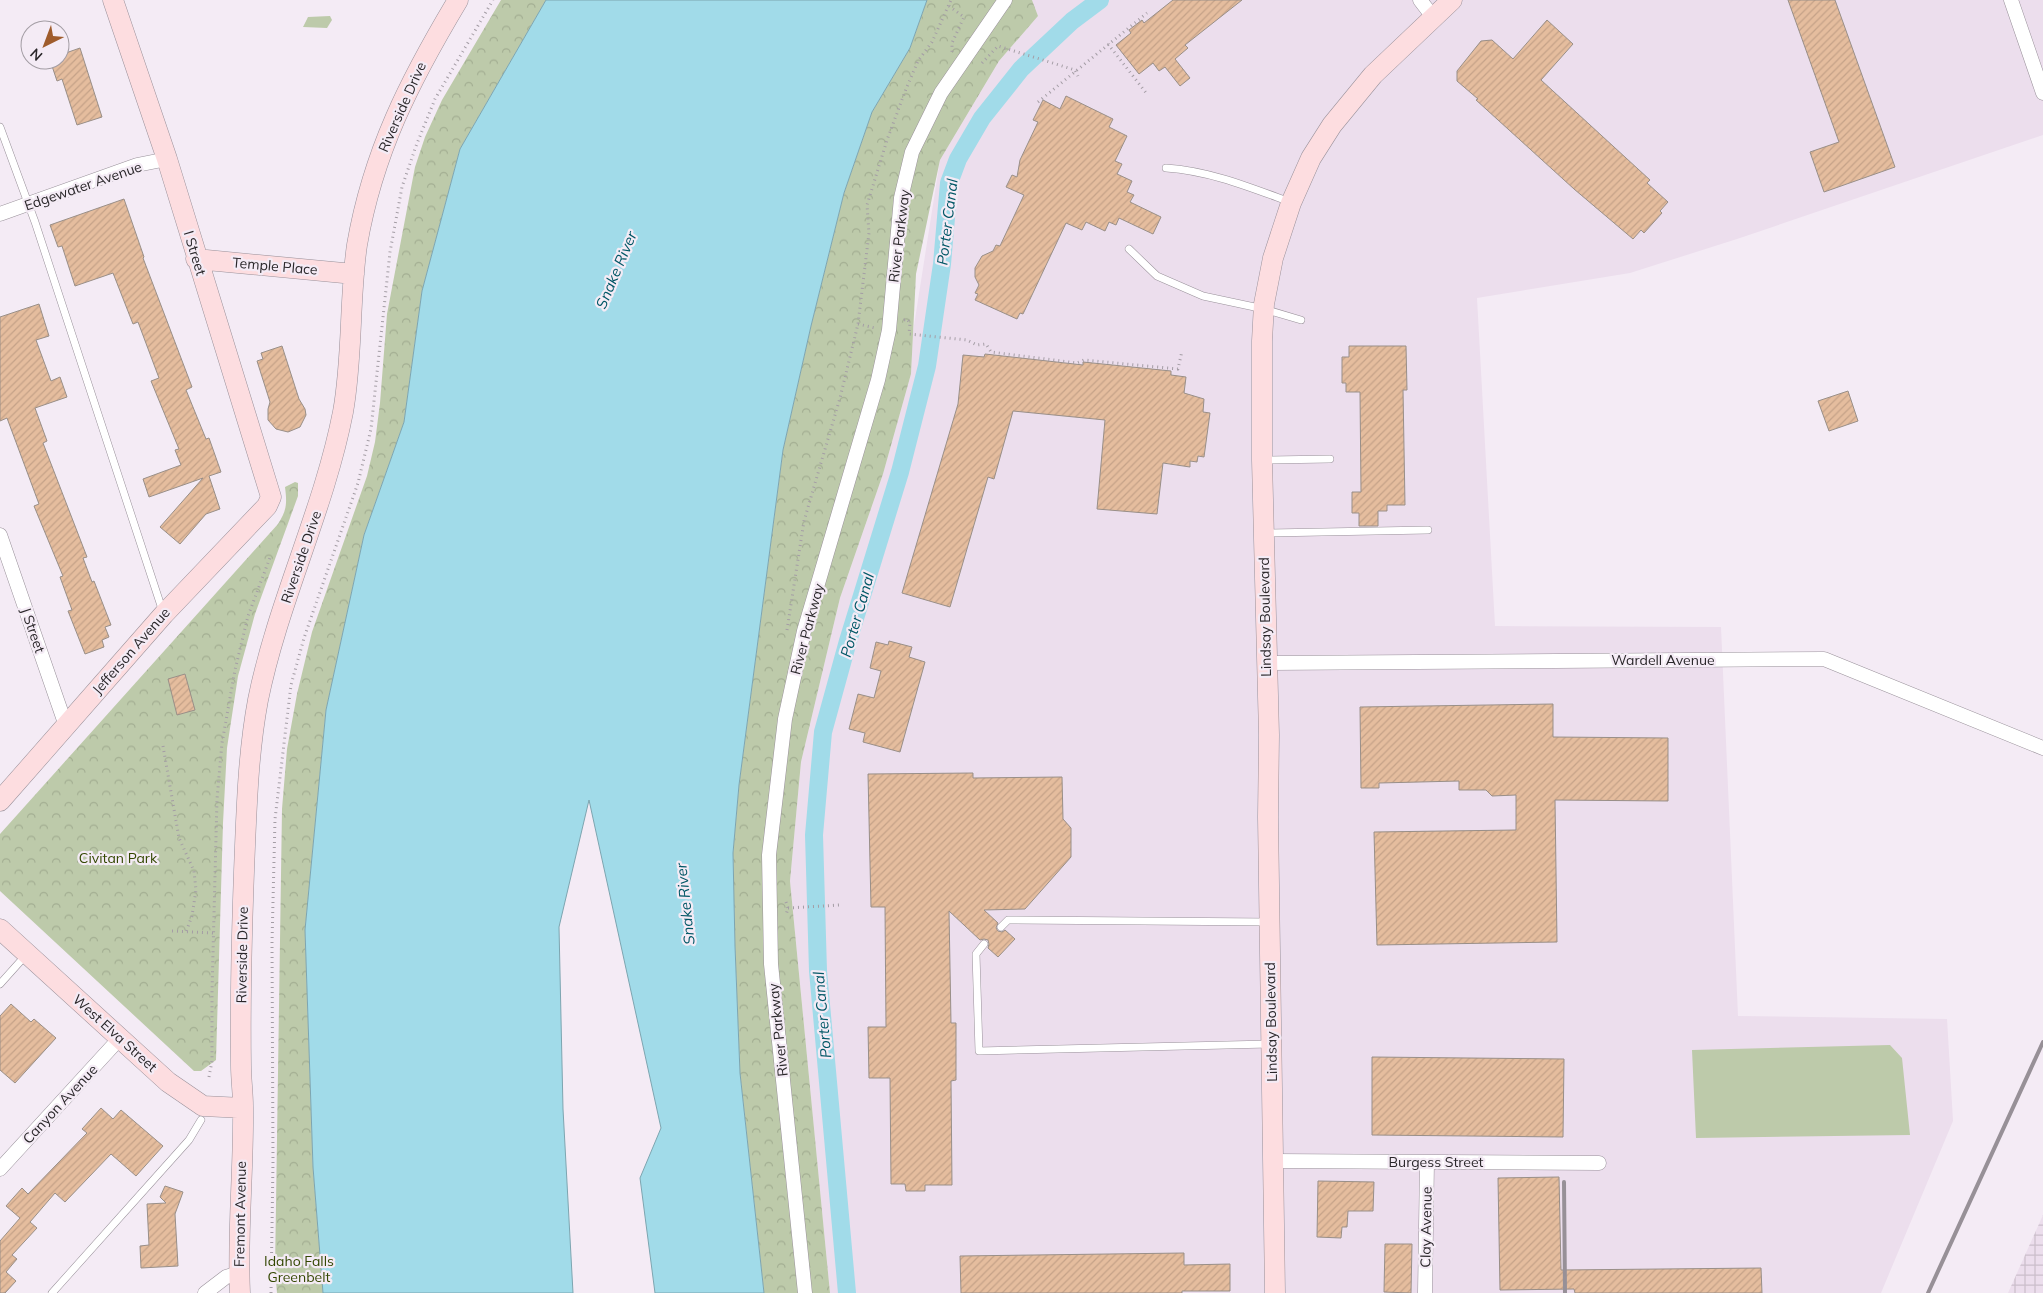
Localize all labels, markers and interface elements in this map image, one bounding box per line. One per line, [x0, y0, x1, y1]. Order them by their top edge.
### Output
north arrow [20, 20, 70, 70]
text: N [26, 44, 46, 65]
street label: Riverside Drive [374, 59, 430, 155]
street label: Edgewater Avenue [22, 157, 144, 215]
water label: Porter Canal [932, 177, 962, 266]
street label: River Parkway [884, 188, 914, 284]
street label: I Street [180, 228, 210, 278]
water label: Snake River [591, 228, 641, 312]
street label: Temple Place [232, 253, 318, 279]
street label: Riverside Drive [277, 508, 325, 606]
street label: Lindsay Boulevard [1255, 557, 1275, 677]
water label: Porter Canal [836, 570, 878, 659]
street label: River Parkway [786, 581, 828, 677]
street label: Jefferson Avenue [88, 604, 174, 698]
street label: J Street [17, 605, 49, 655]
street label: Wardell Avenue [1611, 651, 1715, 669]
park label: Civitan Park [79, 849, 158, 867]
water label: Snake River [671, 862, 699, 946]
street label: Riverside Drive [232, 906, 252, 1004]
street label: Lindsay Boulevard [1261, 962, 1281, 1082]
water label: Porter Canal [809, 970, 835, 1059]
street label: River Parkway [764, 982, 792, 1078]
street label: West Elva Street [69, 990, 161, 1076]
street label: Canyon Avenue [19, 1061, 101, 1147]
street label: Burgess Street [1389, 1153, 1484, 1171]
street label: Fremont Avenue [230, 1161, 250, 1267]
street label: Clay Avenue [1416, 1186, 1436, 1268]
park label: Idaho Falls Greenbelt [264, 1252, 334, 1286]

